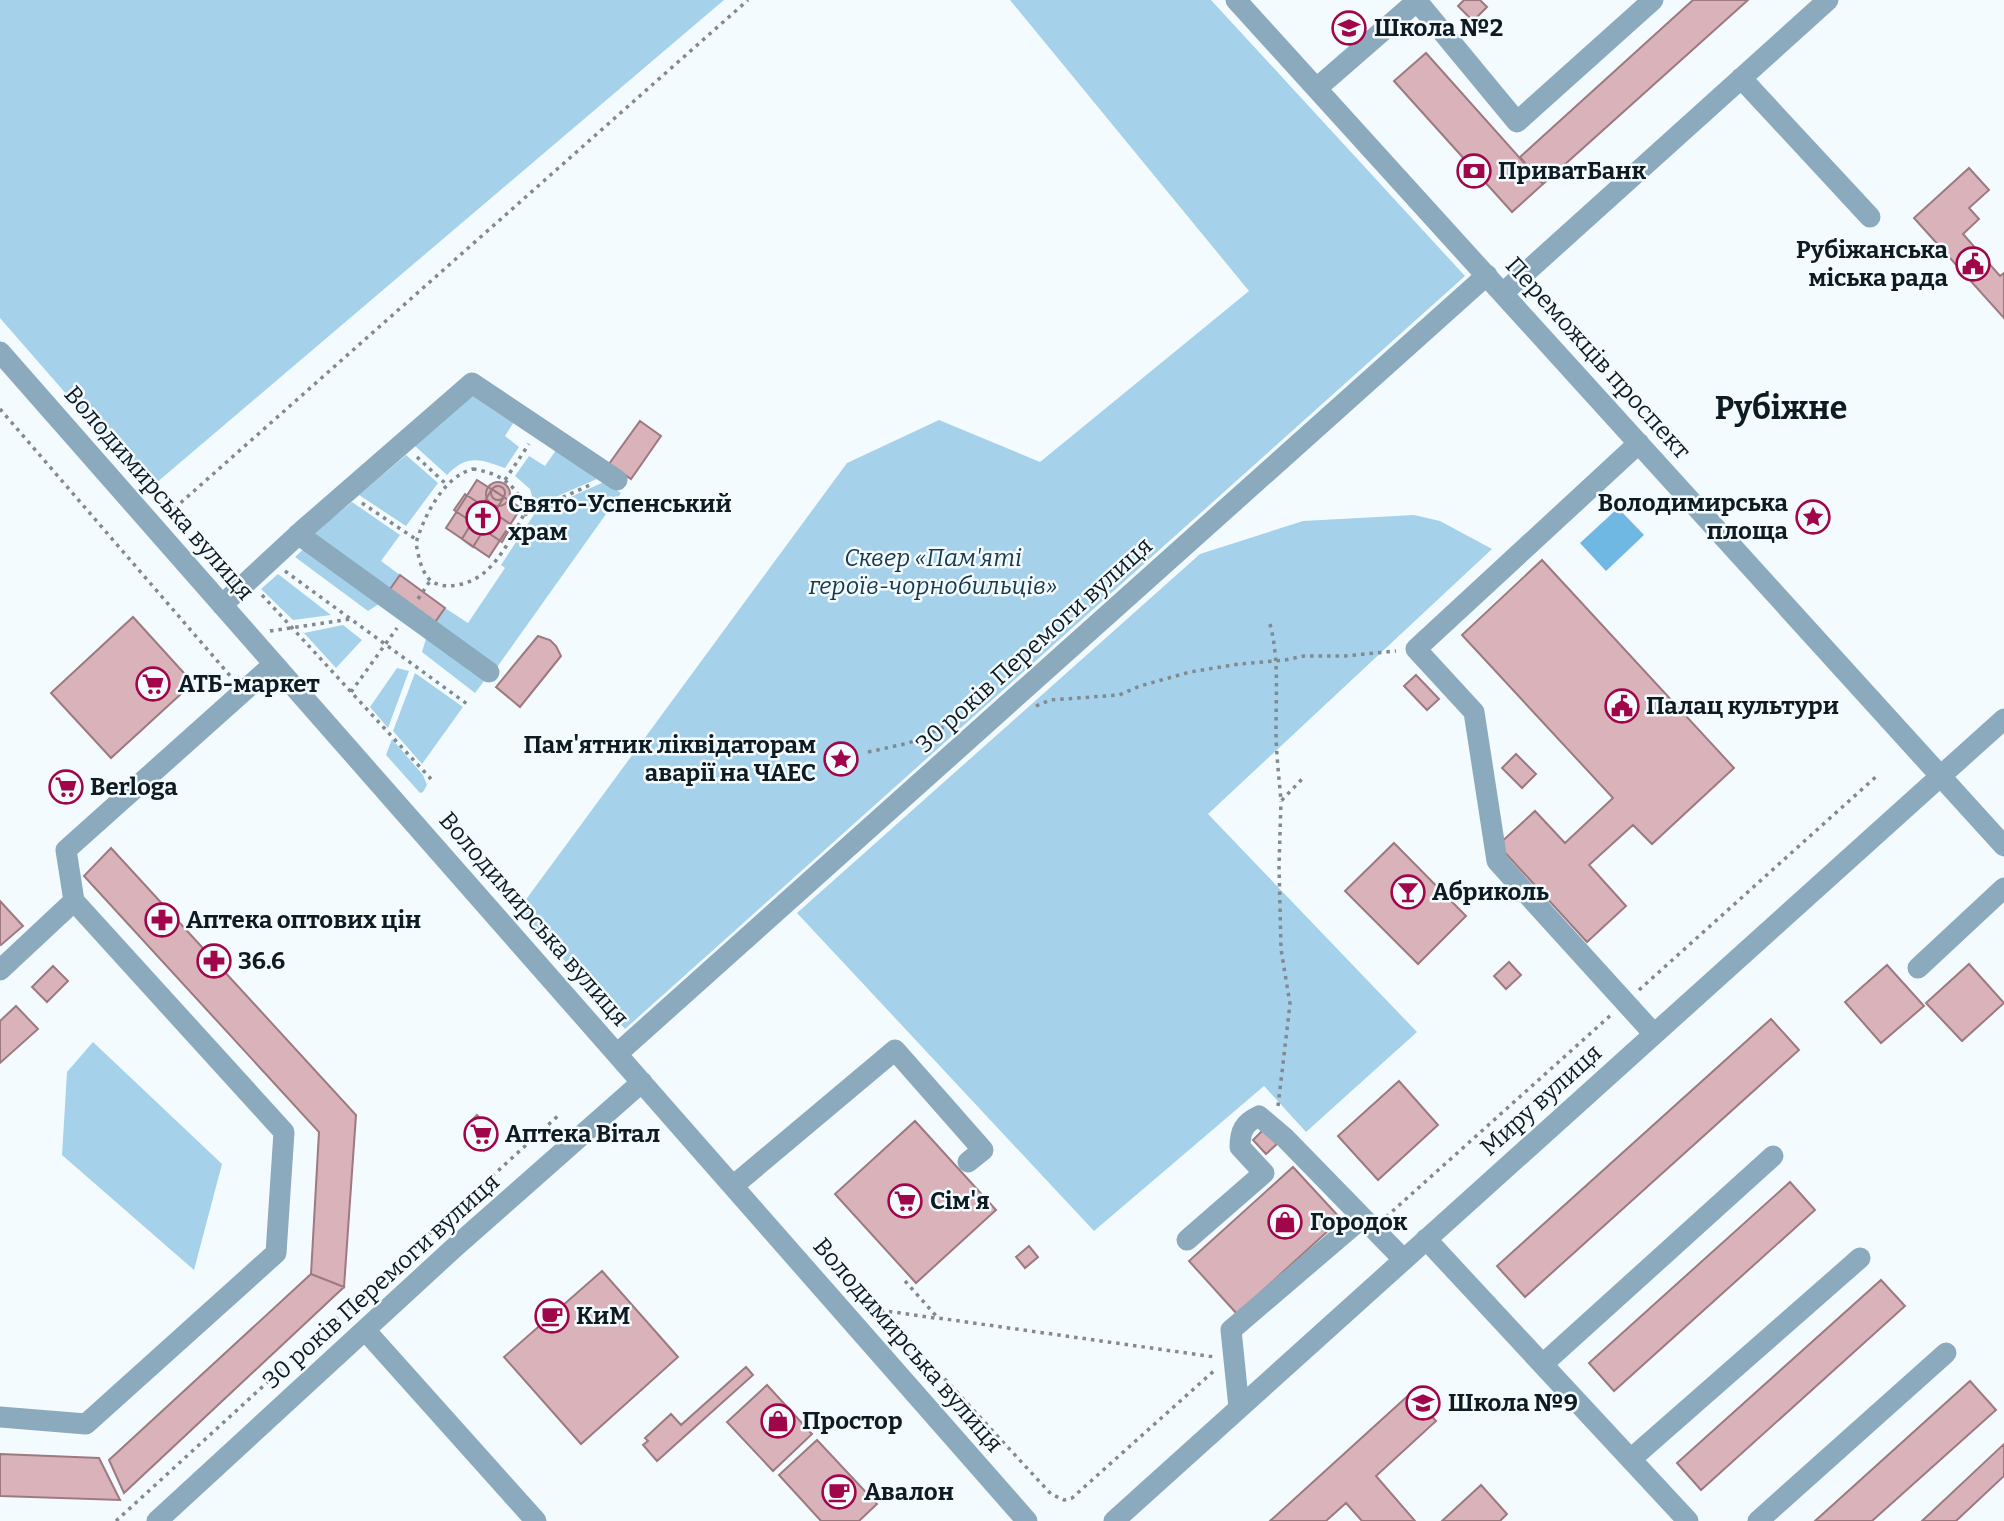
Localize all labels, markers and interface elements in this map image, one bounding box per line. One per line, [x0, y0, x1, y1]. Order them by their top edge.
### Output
school or university icon: Школа №2 [1330, 9, 1368, 47]
place label: Школа №2 [1374, 14, 1503, 42]
bank icon: ПриватБанк [1455, 152, 1493, 190]
place label: ПриватБанк [1498, 157, 1646, 185]
place label: Рубіжанська міська рада [1796, 236, 1949, 292]
public building icon: Рубіжанська міська рада [1954, 245, 1992, 283]
street label: Переможців проспект [1500, 251, 1696, 465]
street label: Володимирська вулиця [58, 380, 260, 606]
district label: Рубіжне [1715, 389, 1847, 427]
place label: Володимирська площа [1598, 489, 1789, 545]
place label: Свято-Успенський храм [508, 490, 732, 546]
place icon: Володимирська площа [1794, 498, 1832, 536]
church icon: Свято-Успенський храм [464, 499, 502, 537]
street label: 30 років Перемоги вулиця [910, 532, 1158, 758]
park label: Сквер «Пам'яті героїв-чорнобильців» [808, 544, 1057, 600]
supermarket icon: АТБ-маркет [134, 665, 172, 703]
place label: АТБ-маркет [178, 670, 320, 698]
public building icon: Палац культури [1603, 687, 1641, 725]
place label: Палац культури [1646, 692, 1839, 720]
place label: Пам'ятник ліквідаторам аварії на ЧАЕС [523, 731, 816, 787]
place icon: Пам'ятник ліквідаторам аварії на ЧАЕС [822, 740, 860, 778]
supermarket icon: Berloga [47, 768, 85, 806]
place label: Berloga [90, 773, 178, 801]
street label: Володимирська вулиця [433, 806, 635, 1032]
bar icon: Абриколь [1389, 873, 1427, 911]
place label: Абриколь [1432, 878, 1549, 906]
pharmacy icon: Аптека оптових цін [143, 901, 181, 939]
place label: Аптека оптових цін [186, 906, 421, 934]
pharmacy icon: 36.6 [195, 942, 233, 980]
place label: 36.6 [238, 947, 285, 975]
street label: Миру вулиця [1475, 1038, 1607, 1162]
supermarket icon: Аптека Вітал [462, 1115, 500, 1153]
place label: Аптека Вітал [505, 1120, 660, 1148]
street label: 30 років Перемоги вулиця [257, 1168, 505, 1394]
supermarket icon: Сім'я [886, 1182, 924, 1220]
place label: Сім'я [930, 1187, 990, 1215]
shop icon: Городок [1266, 1203, 1304, 1241]
place label: Городок [1310, 1208, 1408, 1236]
street label: Володимирська вулиця [807, 1232, 1009, 1458]
cafe icon: КиМ [533, 1297, 571, 1335]
place label: КиМ [576, 1302, 630, 1330]
school or university icon: Школа №9 [1404, 1384, 1442, 1422]
place label: Школа №9 [1448, 1389, 1578, 1417]
shop icon: Простор [759, 1402, 797, 1440]
place label: Простор [802, 1407, 902, 1435]
cafe icon: Авалон [820, 1473, 858, 1511]
place label: Авалон [864, 1478, 954, 1506]

